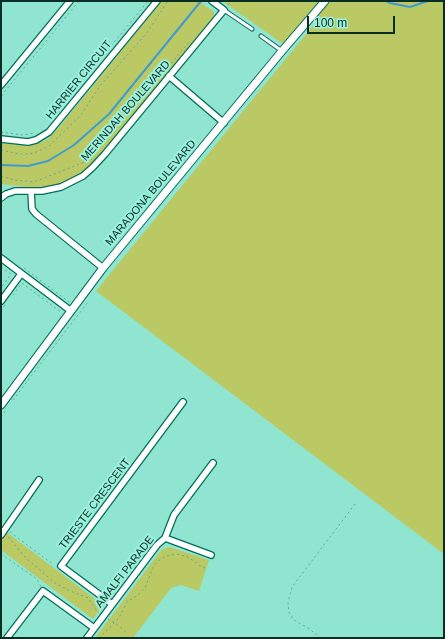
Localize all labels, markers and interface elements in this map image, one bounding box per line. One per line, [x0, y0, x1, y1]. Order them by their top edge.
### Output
scale bar [309, 8, 397, 34]
text: 100 m [314, 16, 347, 30]
street label: HARRIER CIRCUIT [43, 38, 115, 122]
street label: MERINDAH BOULEVARD [79, 58, 173, 164]
street label: MARADONA BOULEVARD [103, 138, 199, 248]
street label: TRIESTE CRESCENT [57, 456, 133, 552]
street label: AMALFI PARADE [93, 534, 157, 610]

